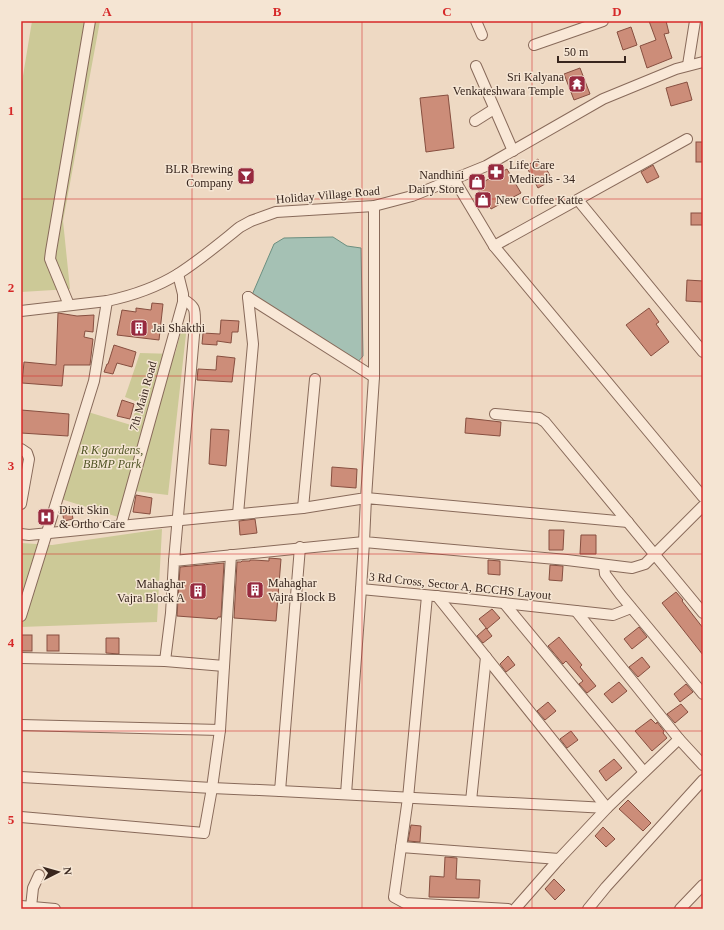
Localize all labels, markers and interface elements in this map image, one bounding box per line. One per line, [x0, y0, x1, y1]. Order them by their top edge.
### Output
text: A [102, 4, 112, 19]
text: B [273, 4, 282, 19]
text: C [442, 4, 452, 19]
text: D [612, 4, 622, 19]
scale bar [558, 38, 625, 64]
text: 50 m [564, 45, 589, 59]
place label: Sri Kalyana Venkateshwara Temple [453, 70, 565, 98]
temple icon: Sri Kalyana Venkateshwara Temple [567, 74, 587, 94]
text: 1 [8, 103, 14, 118]
place label: Life Care Medicals - 34 [509, 158, 575, 186]
place label: BLR Brewing Company [165, 162, 233, 190]
pharmacy icon: Life Care Medicals - 34 [486, 162, 506, 182]
bar icon: BLR Brewing Company [236, 166, 256, 186]
place label: Nandhini Dairy Store [408, 168, 465, 196]
shop icon: Nandhini Dairy Store [467, 172, 487, 192]
street label: Holiday Village Road [275, 183, 381, 207]
shop icon: New Coffee Katte [473, 190, 493, 210]
place label: New Coffee Katte [496, 193, 583, 207]
text: 2 [8, 280, 14, 295]
building icon: Jai Shakthi [129, 318, 149, 338]
place label: Jai Shakthi [152, 321, 206, 335]
street label: 7th Main Road [126, 359, 160, 433]
park label: R K gardens, BBMP Park [80, 443, 143, 471]
text: 3 [8, 458, 15, 473]
place label: Dixit Skin & Ortho Care [59, 503, 125, 531]
hospital icon: Dixit Skin & Ortho Care [36, 507, 56, 527]
street label: 3 Rd Cross, Sector A, BCCHS Layout [368, 569, 553, 603]
place label: Mahaghar Vajra Block B [268, 576, 336, 604]
place label: Mahaghar Vajra Block A [117, 577, 185, 605]
building icon: Mahaghar Vajra Block B [245, 580, 265, 600]
building icon: Mahaghar Vajra Block A [188, 581, 208, 601]
text: 4 [8, 635, 15, 650]
text: 5 [8, 812, 15, 827]
north arrow [38, 852, 78, 892]
text: N [62, 866, 74, 876]

